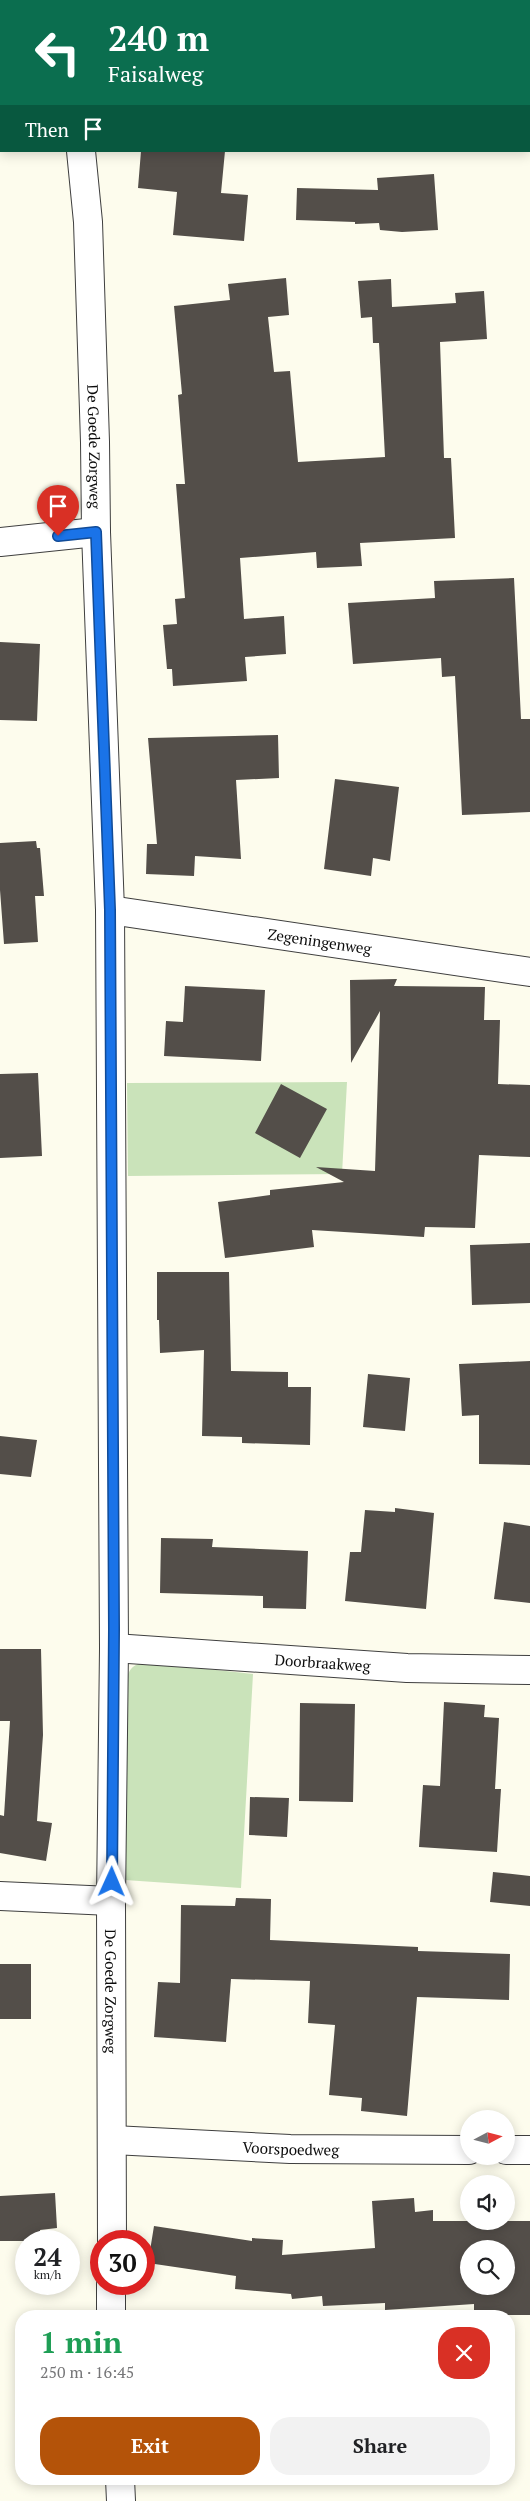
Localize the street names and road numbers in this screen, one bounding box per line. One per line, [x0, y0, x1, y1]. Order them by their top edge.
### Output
street label: De Goede Zorgweg [83, 384, 106, 510]
street label: Zegeningenweg [266, 923, 374, 959]
street label: Doorbraakweg [274, 1649, 372, 1676]
street label: De Goede Zorgweg [101, 1929, 121, 2055]
street label: Voorspoedweg [242, 2137, 340, 2159]

